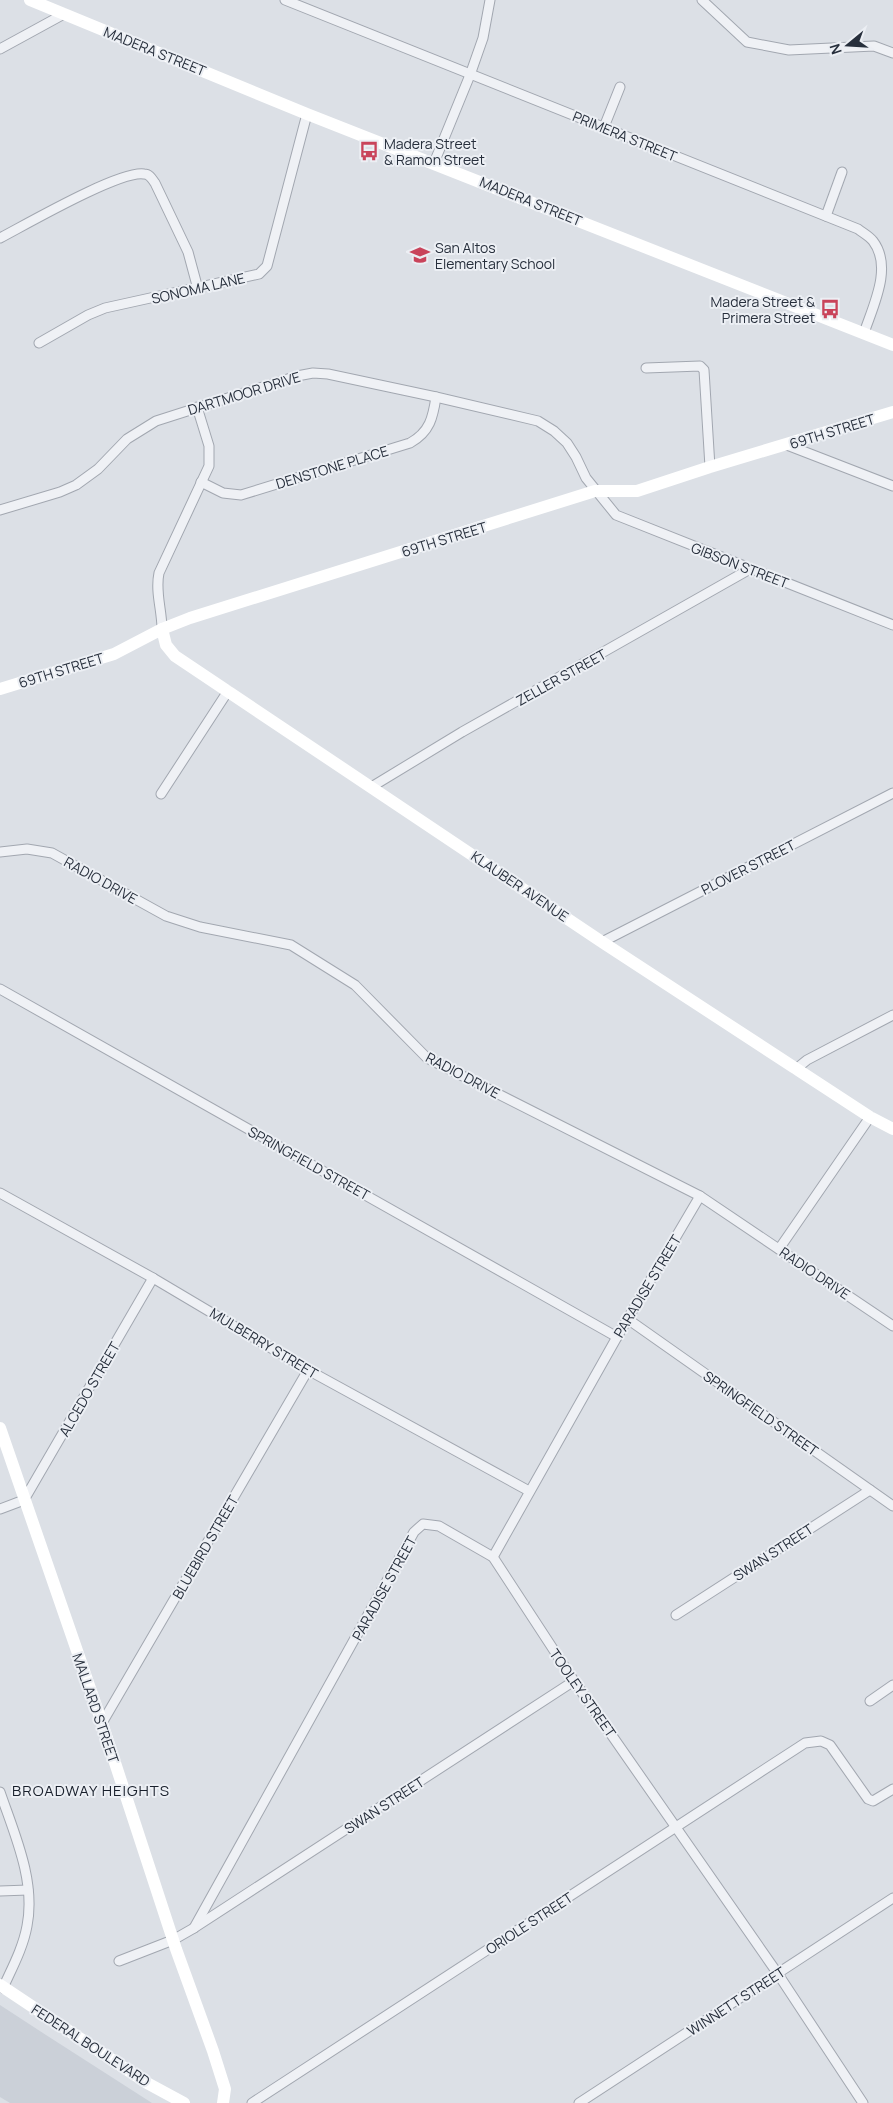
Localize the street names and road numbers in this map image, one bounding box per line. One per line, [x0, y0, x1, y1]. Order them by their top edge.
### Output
street label: MADERA STREET [101, 22, 210, 80]
street label: PRIMERA STREET [570, 106, 681, 166]
street label: MADERA STREET [477, 172, 586, 230]
street label: SONOMA LANE [149, 268, 247, 308]
street label: DARTMOOR DRIVE [185, 367, 303, 419]
street label: 69TH STREET [787, 409, 878, 453]
street label: DENSTONE PLACE [273, 441, 391, 493]
street label: 69TH STREET [399, 517, 490, 561]
street label: GIBSON STREET [689, 538, 792, 593]
street label: ZELLER STREET [512, 644, 610, 710]
street label: 69TH STREET [16, 648, 107, 692]
street label: PLOVER STREET [698, 835, 799, 899]
street label: KLAUBER AVENUE [468, 846, 572, 926]
street label: RADIO DRIVE [61, 852, 141, 908]
street label: RADIO DRIVE [423, 1048, 503, 1102]
street label: SPRINGFIELD STREET [245, 1122, 374, 1205]
street label: PARADISE STREET [609, 1231, 685, 1341]
street label: RADIO DRIVE [776, 1242, 854, 1304]
street label: MULBERRY STREET [206, 1303, 322, 1383]
street label: ALCEDO STREET [54, 1338, 124, 1440]
street label: SPRINGFIELD STREET [700, 1366, 823, 1460]
street label: BLUEBIRD STREET [168, 1491, 243, 1602]
street label: SWAN STREET [729, 1519, 817, 1585]
street label: PARADISE STREET [347, 1532, 421, 1644]
street label: TOOLEY STREET [545, 1645, 621, 1742]
street label: MALLARD STREET [68, 1651, 124, 1766]
street label: SWAN STREET [340, 1772, 428, 1838]
street label: ORIOLE STREET [482, 1887, 577, 1958]
street label: WINNETT STREET [683, 1962, 789, 2040]
street label: FEDERAL BOULEVARD [28, 2000, 154, 2090]

